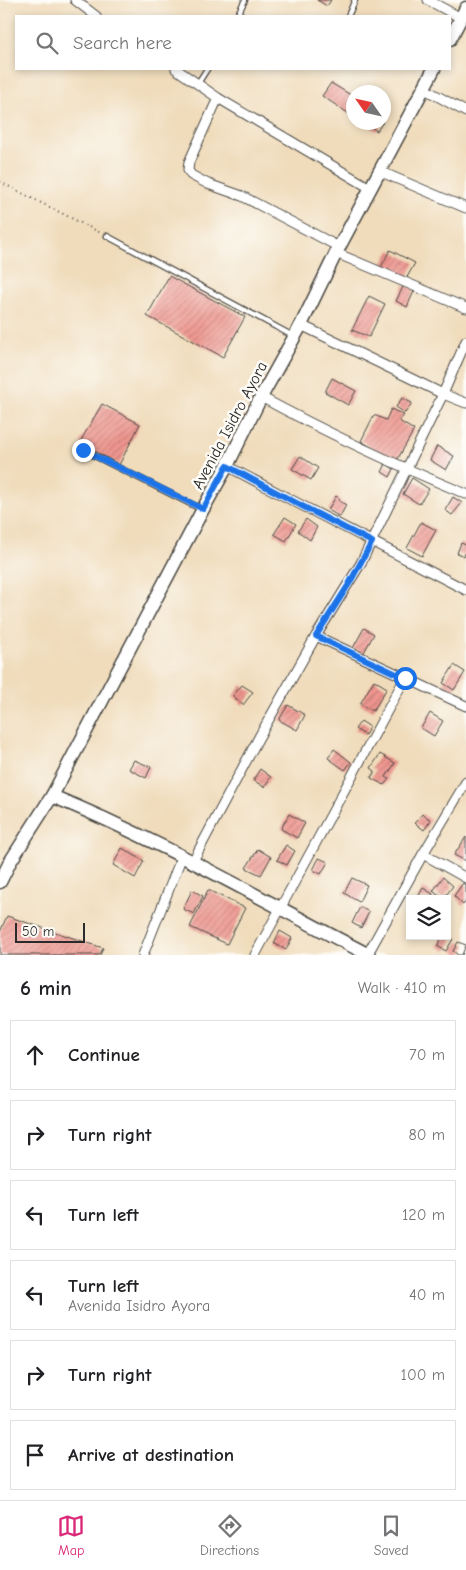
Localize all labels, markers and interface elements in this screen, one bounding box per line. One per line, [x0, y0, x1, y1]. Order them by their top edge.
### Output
search box [15, 15, 451, 70]
icon: search [33, 29, 61, 57]
text: Search here [73, 32, 172, 54]
north arrow [346, 85, 391, 130]
street label: Avenida Isidro Ayora [189, 358, 271, 492]
route end [72, 439, 95, 462]
route start [394, 667, 417, 690]
map controls [406, 895, 451, 940]
button: layers [406, 895, 451, 940]
scale bar [15, 920, 85, 943]
text: 50 m [22, 923, 54, 940]
text: 6 min [20, 976, 72, 1000]
text: Walk · 410 m [358, 979, 446, 997]
icon: ahead [21, 1041, 49, 1069]
text: Continue [68, 1044, 140, 1066]
text: 70 m [409, 1046, 445, 1064]
icon: right [21, 1121, 49, 1149]
text: Turn right [68, 1124, 152, 1146]
text: 80 m [408, 1126, 445, 1144]
icon: left [21, 1201, 49, 1229]
text: Turn left [68, 1204, 139, 1226]
text: 120 m [402, 1206, 445, 1224]
text: Turn left [68, 1275, 139, 1297]
icon: left [21, 1281, 49, 1309]
text: 40 m [409, 1286, 445, 1304]
text: Avenida Isidro Ayora [68, 1297, 210, 1315]
icon: right [21, 1361, 49, 1389]
text: Turn right [68, 1364, 152, 1386]
text: 100 m [401, 1366, 445, 1384]
icon: arrive [21, 1441, 49, 1469]
text: Arrive at destination [68, 1444, 234, 1466]
tab: Map [57, 1512, 85, 1559]
tab: Directions [200, 1512, 259, 1559]
tab: Saved [374, 1512, 409, 1559]

